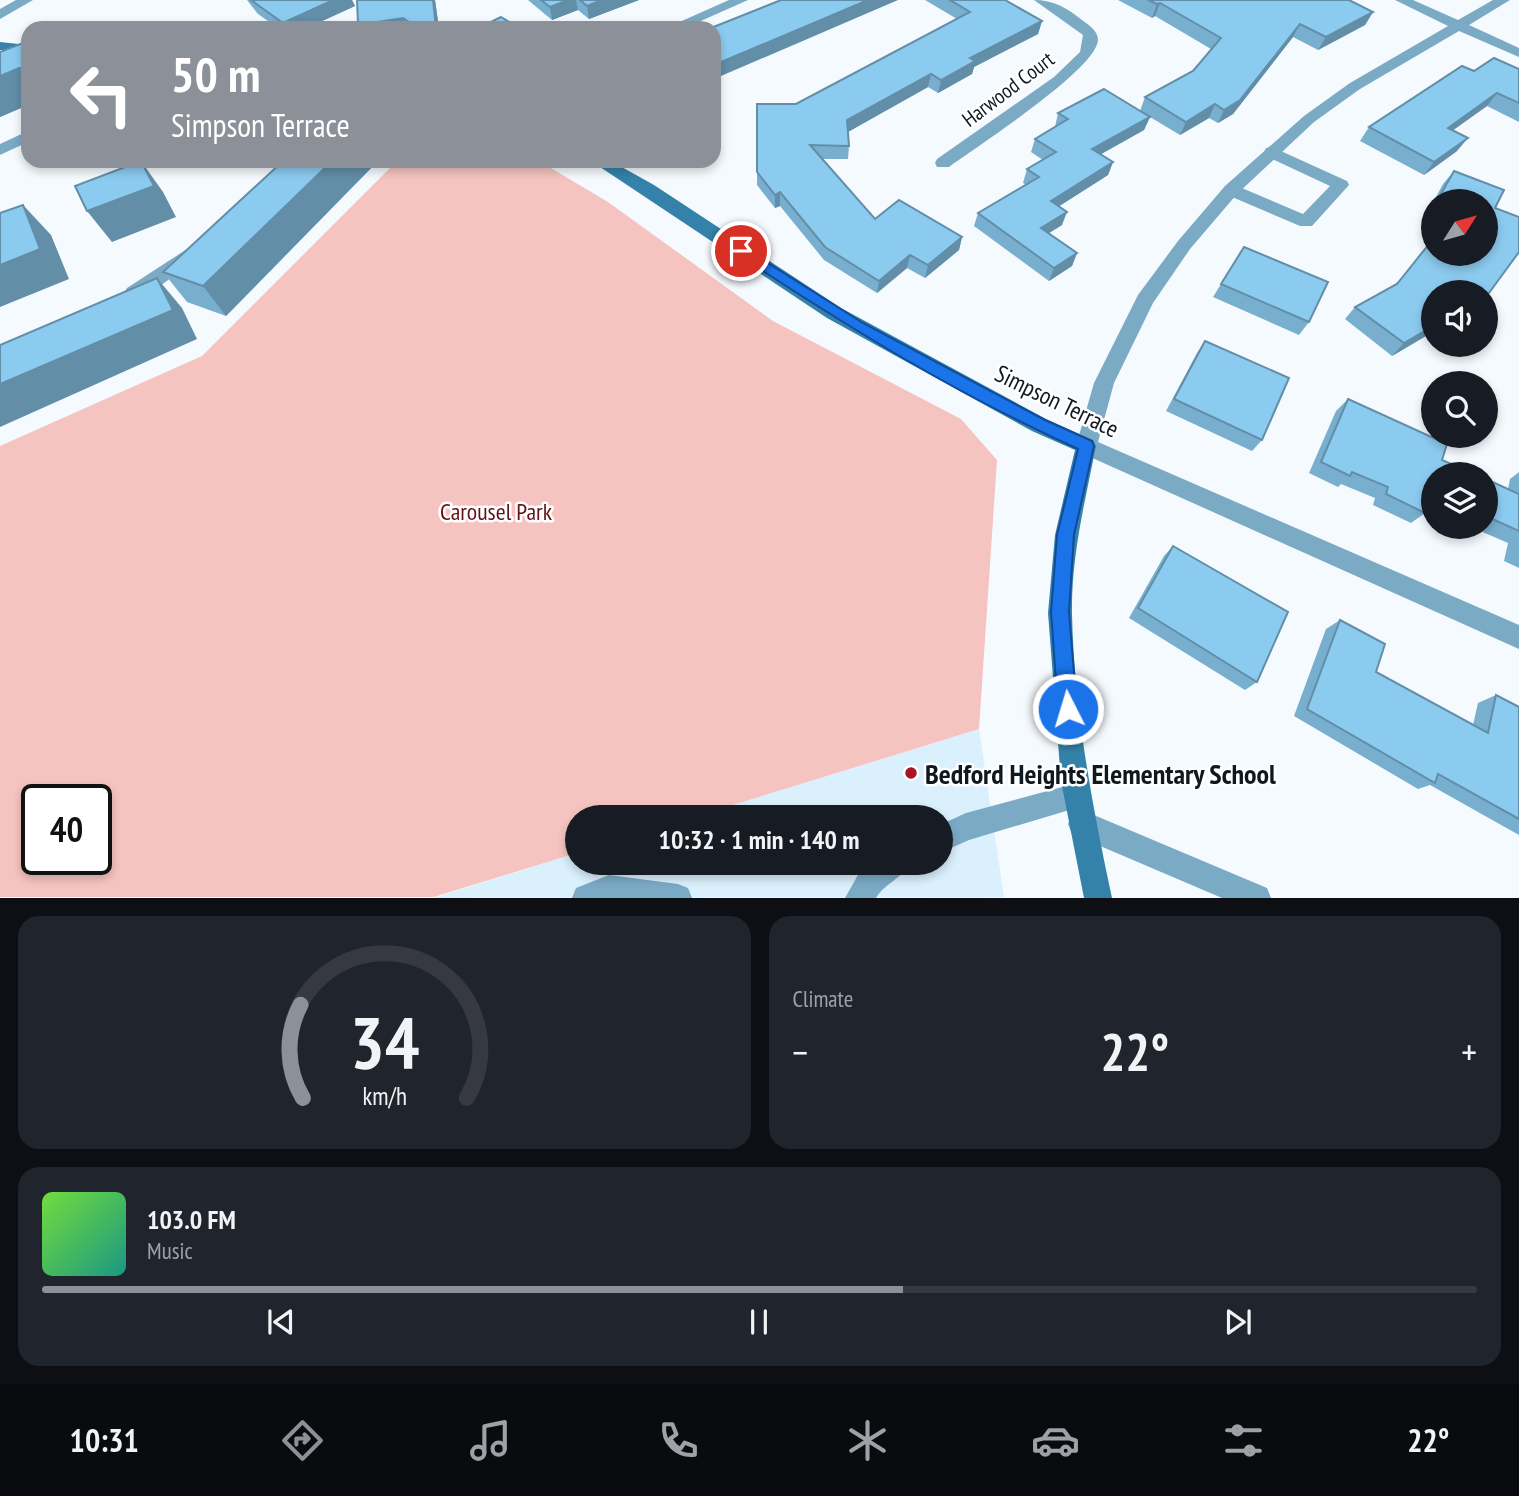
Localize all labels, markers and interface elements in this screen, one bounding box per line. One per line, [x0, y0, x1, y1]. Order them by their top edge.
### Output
text: 50 m [171, 42, 260, 106]
street label: Harwood Court [957, 45, 1060, 132]
icon: left [56, 49, 147, 140]
text: Simpson Terrace [171, 104, 350, 146]
north arrow [1421, 189, 1498, 266]
map controls [1421, 189, 1498, 539]
pin [711, 221, 771, 281]
icon: arrive [722, 232, 760, 270]
button: sound [1421, 280, 1498, 357]
street label: Simpson Terrace [990, 358, 1124, 444]
button: search [1421, 371, 1498, 448]
button: layers [1421, 462, 1498, 539]
park label: Carousel Park [440, 496, 553, 527]
position arrow [1031, 672, 1105, 746]
place label: Bedford Heights Elementary School [925, 755, 1276, 792]
marker: Bedford Heights Elementary School [903, 765, 919, 781]
speed limit sign: 40 [21, 784, 112, 875]
text: 10:32 · 1 min · 140 m [659, 823, 859, 856]
text: Climate [793, 984, 853, 1013]
text: 34 [349, 995, 419, 1089]
text: 22° [1100, 1018, 1169, 1085]
text: − [793, 1027, 808, 1076]
text: + [1461, 1027, 1477, 1076]
text: km/h [362, 1080, 406, 1112]
text: 103.0 FM [147, 1203, 236, 1236]
text: Music [147, 1236, 193, 1265]
icon: previous [262, 1303, 300, 1341]
icon: pause [740, 1303, 778, 1341]
icon: next [1219, 1303, 1257, 1341]
icon: directions [278, 1416, 327, 1465]
icon: music [466, 1416, 515, 1465]
icon: phone [654, 1416, 703, 1465]
icon: climate [843, 1416, 892, 1465]
icon: car [1031, 1416, 1080, 1465]
icon: filters [1219, 1416, 1268, 1465]
text: 10:31 [70, 1419, 139, 1461]
text: 22° [1407, 1419, 1449, 1461]

